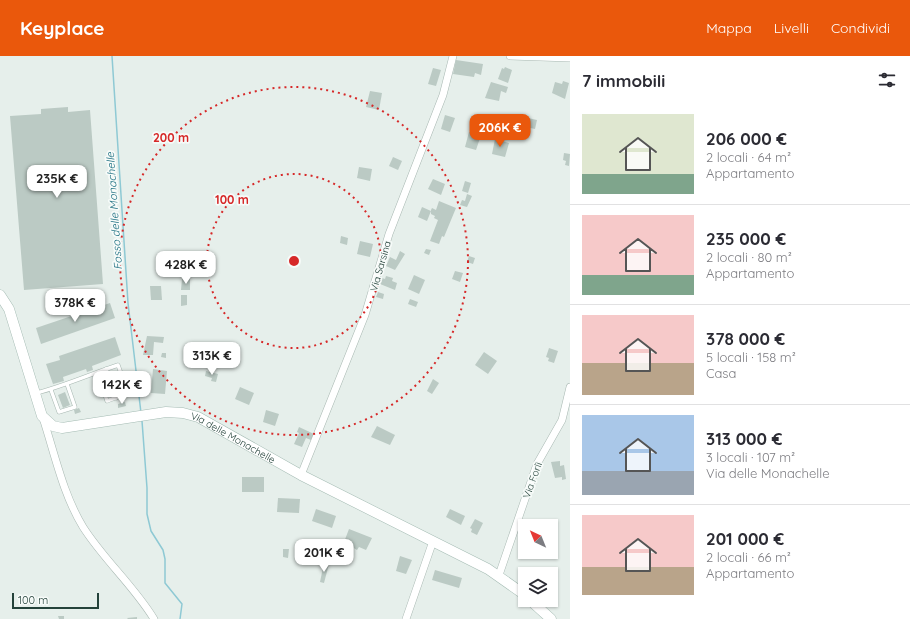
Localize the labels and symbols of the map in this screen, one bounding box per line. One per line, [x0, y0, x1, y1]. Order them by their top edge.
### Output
pin: 206K € [467, 114, 533, 148]
text: 200 m [153, 130, 189, 145]
water label: Fosso delle Monachelle [103, 151, 125, 270]
pin: 235K € [24, 165, 90, 199]
text: 100 m [215, 192, 249, 207]
street label: Via Sarsina [367, 239, 394, 293]
pin: 428K € [153, 251, 219, 285]
centre of rings [287, 254, 301, 268]
pin: 378K € [42, 289, 108, 323]
pin: 313K € [179, 342, 245, 376]
pin: 142K € [89, 371, 155, 405]
street label: Via delle Monachelle [189, 409, 278, 466]
street label: Via Forlì [520, 460, 545, 500]
north arrow [518, 519, 558, 559]
pin: 201K € [291, 539, 357, 573]
scale bar [12, 591, 99, 610]

